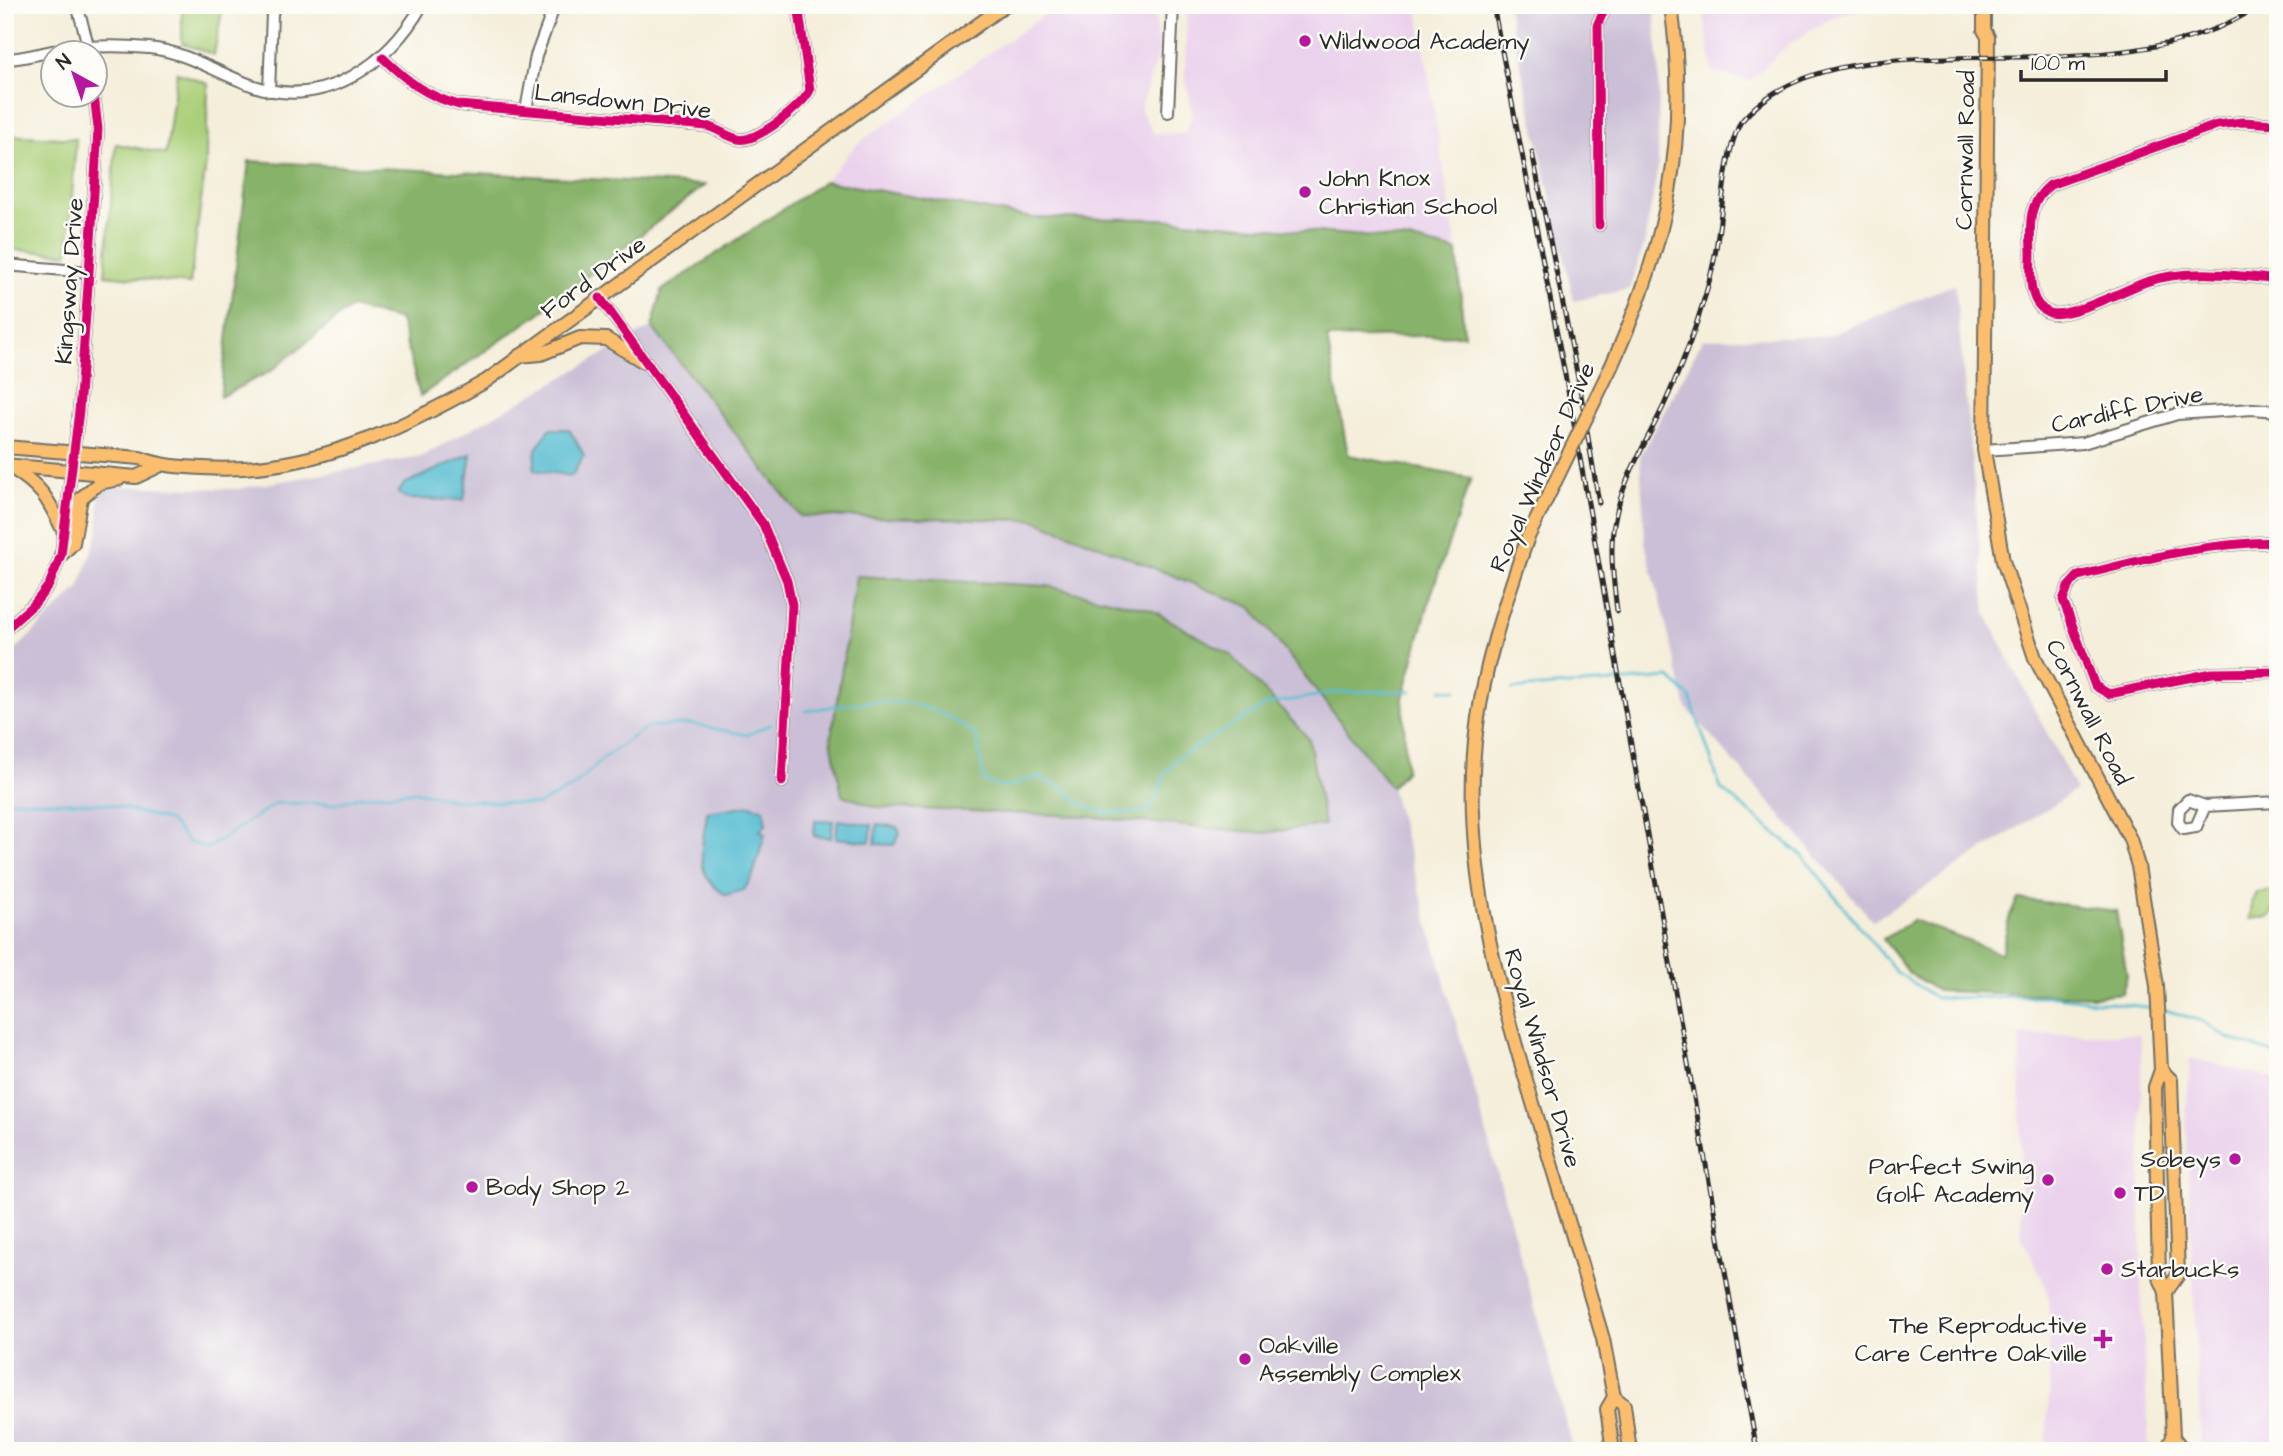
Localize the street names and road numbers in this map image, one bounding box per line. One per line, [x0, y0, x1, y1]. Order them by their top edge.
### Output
street label: Cornwall Road [1948, 70, 1984, 230]
street label: Lansdown Drive [533, 76, 713, 128]
street label: Kingsway Drive [47, 197, 94, 366]
street label: Ford Drive [534, 228, 653, 328]
street label: Royal Windsor Drive [1481, 357, 1605, 578]
street label: Cardiff Drive [2048, 377, 2206, 443]
street label: Cornwall Road [2037, 634, 2139, 791]
street label: Royal Windsor Drive [1494, 945, 1590, 1172]

